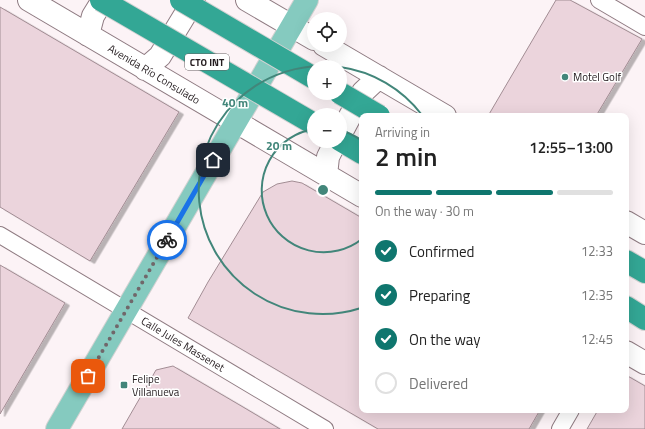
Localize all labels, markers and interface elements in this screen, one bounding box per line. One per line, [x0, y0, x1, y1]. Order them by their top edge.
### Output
map controls [307, 12, 347, 148]
button: locate [307, 12, 347, 52]
street label: Avenida Río Consulado [105, 40, 203, 108]
road number: CTO INT [185, 54, 229, 70]
button: + [307, 60, 347, 100]
place label: Motel Golf [573, 69, 621, 85]
marker: Motel Golf [560, 72, 570, 82]
text: 40 m [222, 93, 248, 112]
button: − [307, 108, 347, 148]
text: Arriving in [375, 122, 430, 142]
text: 20 m [266, 136, 292, 155]
text: 12:55–13:00 [529, 136, 613, 159]
text: 2 min [375, 137, 438, 176]
pin [196, 143, 230, 177]
icon: home [202, 149, 224, 171]
centre of rings [316, 183, 330, 197]
text: On the way · 30 m [375, 201, 474, 221]
courier [147, 220, 187, 260]
icon: bike [156, 229, 178, 251]
icon: check [375, 240, 397, 262]
text: Confirmed [409, 240, 474, 263]
text: 12:33 [581, 241, 613, 261]
icon: check [375, 284, 397, 306]
text: Preparing [409, 284, 470, 307]
text: 12:35 [581, 285, 613, 305]
street label: Calle Jules Massenet [138, 313, 228, 375]
icon: check [375, 328, 397, 350]
text: On the way [409, 328, 481, 351]
text: 12:45 [581, 329, 613, 349]
pin [71, 359, 105, 393]
icon: bag [77, 365, 99, 387]
place label: Felipe Villanueva [132, 371, 180, 400]
text: Delivered [409, 372, 468, 395]
marker: Felipe Villanueva [119, 380, 129, 390]

